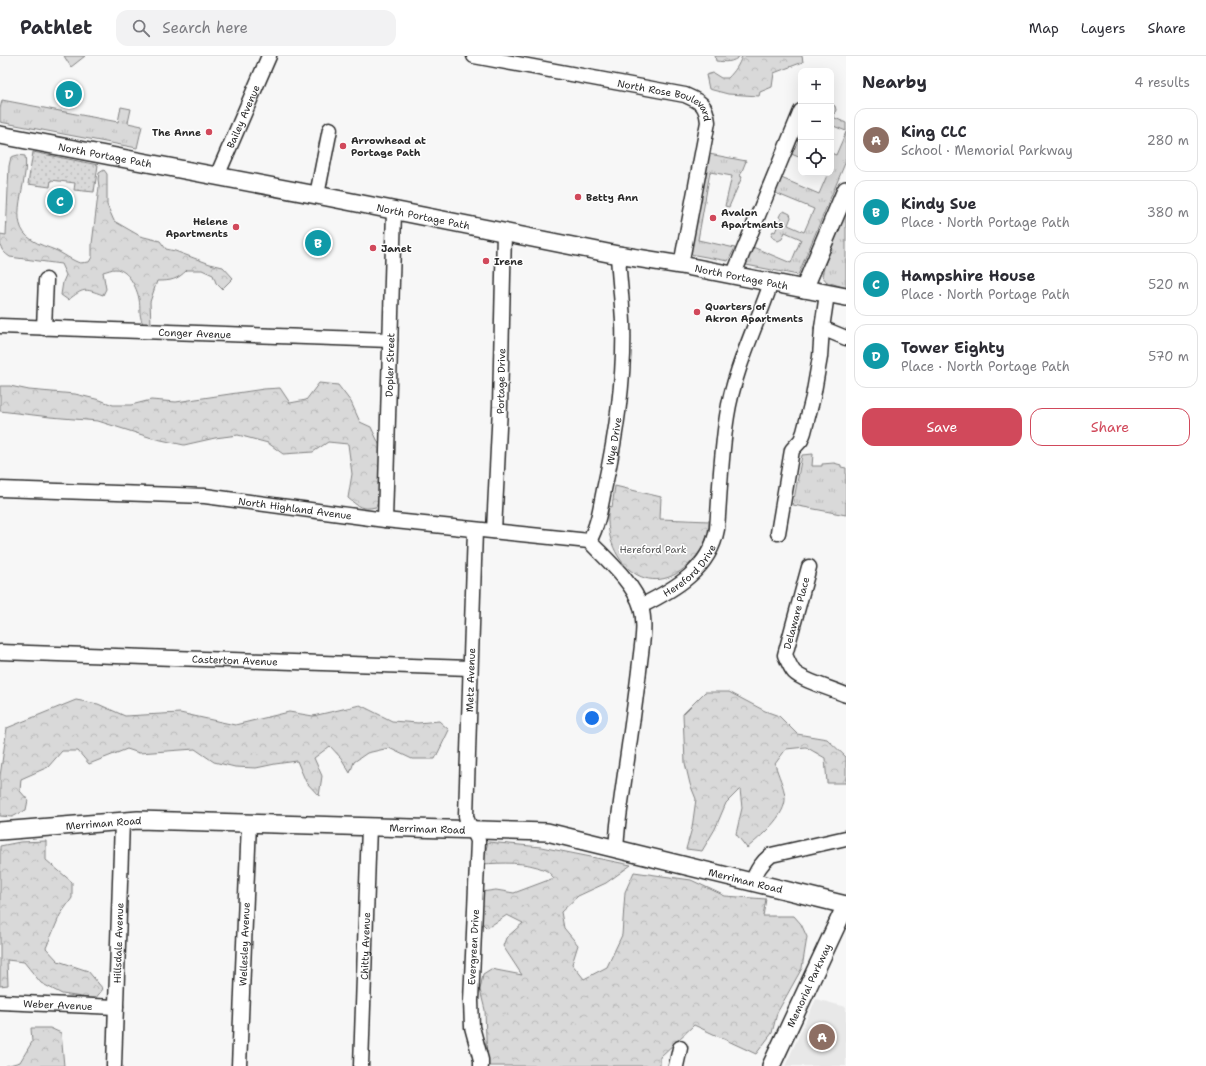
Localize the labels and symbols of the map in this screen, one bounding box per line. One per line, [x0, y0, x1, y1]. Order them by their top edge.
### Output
street label: North Rose Boulevard [616, 77, 714, 123]
pin: D [56, 79, 82, 109]
street label: Bailey Avenue [224, 83, 263, 150]
place label: The Anne [152, 126, 201, 139]
marker: The Anne [204, 127, 214, 137]
place label: Arrowhead at Portage Path [351, 134, 426, 159]
street label: North Portage Path [57, 140, 153, 171]
marker: Arrowhead at Portage Path [338, 141, 348, 151]
pin: C [47, 186, 73, 216]
place label: Betty Ann [586, 191, 639, 204]
marker: Betty Ann [573, 192, 583, 202]
street label: North Portage Path [375, 201, 471, 232]
place label: Avalon Apartments [721, 206, 784, 231]
marker: Avalon Apartments [708, 213, 718, 223]
place label: Helene Apartments [165, 215, 228, 240]
marker: Helene Apartments [231, 222, 241, 232]
pin: B [305, 228, 331, 258]
place label: Janet [381, 242, 412, 255]
marker: Janet [368, 243, 378, 253]
place label: Irene [494, 255, 523, 268]
marker: Irene [481, 256, 491, 266]
street label: North Portage Path [694, 262, 789, 293]
place label: Quarters of Akron Apartments [705, 300, 803, 325]
marker: Quarters of Akron Apartments [692, 307, 702, 317]
street label: Conger Avenue [158, 326, 232, 341]
street label: Dopler Street [383, 333, 397, 397]
street label: Portage Drive [494, 348, 508, 414]
street label: Wye Drive [603, 416, 624, 467]
street label: North Highland Avenue [237, 495, 353, 523]
street label: Hereford Drive [661, 542, 719, 600]
park label: Hereford Park [619, 543, 687, 556]
street label: Delaware Place [781, 575, 812, 651]
street label: Metz Avenue [463, 647, 478, 712]
street label: Casterton Avenue [192, 653, 278, 668]
your location [582, 708, 602, 728]
street label: Merriman Road [65, 814, 142, 833]
street label: Merriman Road [389, 821, 466, 837]
street label: Merriman Road [707, 866, 785, 896]
street label: Hillsdale Avenue [111, 902, 126, 984]
street label: Wellesley Avenue [236, 902, 253, 986]
street label: Evergreen Drive [465, 908, 482, 985]
street label: Chitty Avenue [358, 912, 373, 980]
street label: Memorial Parkway [784, 941, 834, 1030]
street label: Weber Avenue [23, 997, 93, 1013]
pin: A [809, 1022, 835, 1052]

